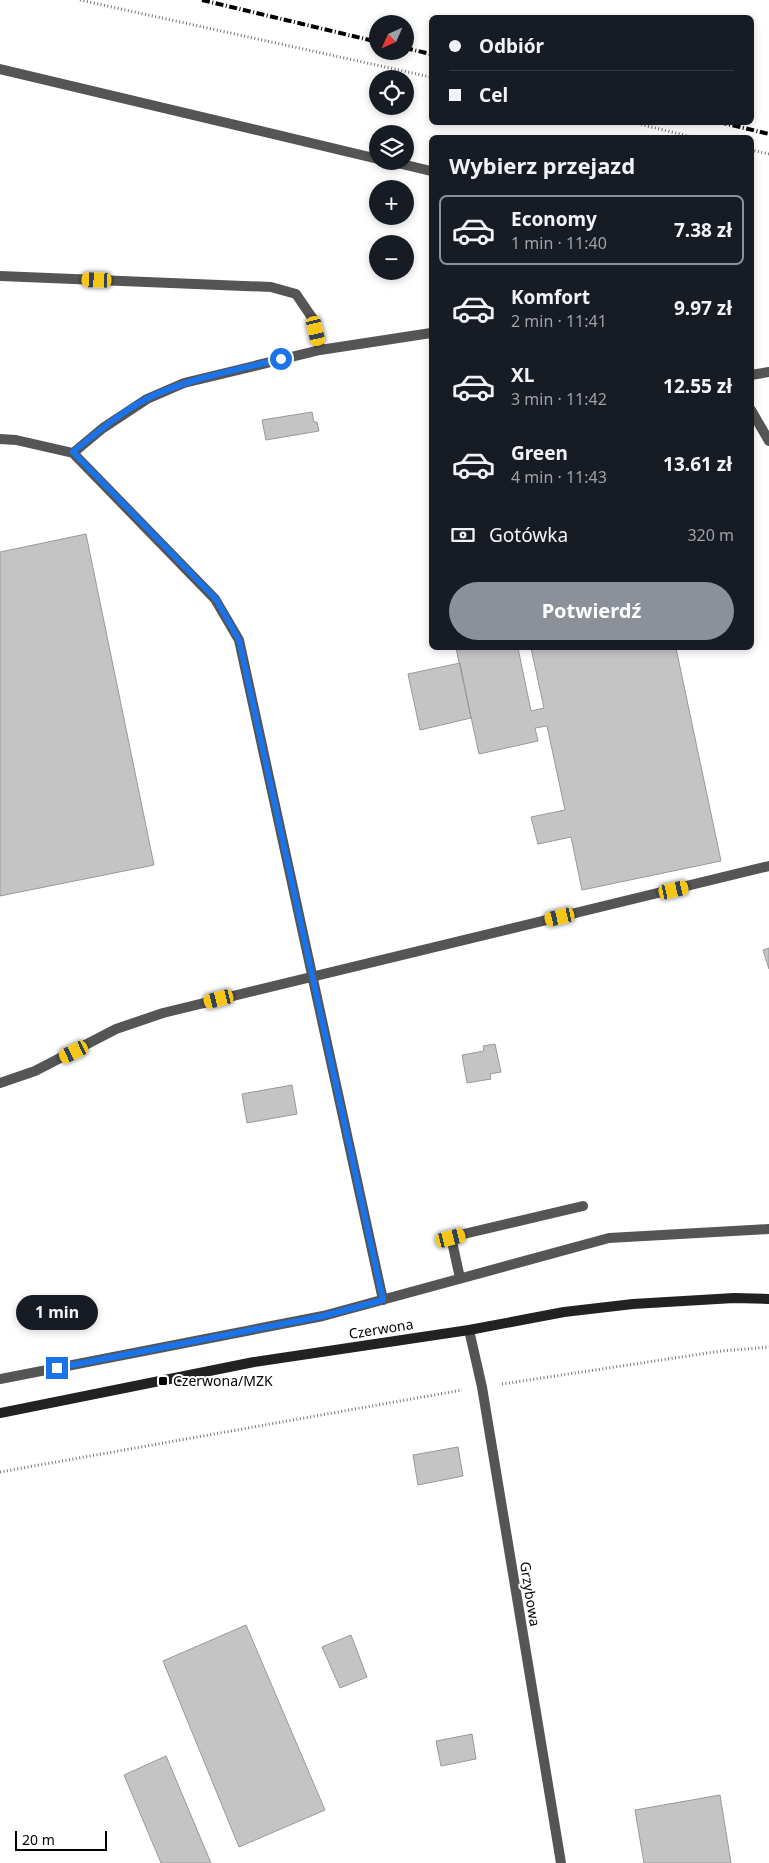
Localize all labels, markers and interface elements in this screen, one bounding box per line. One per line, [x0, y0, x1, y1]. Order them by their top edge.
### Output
north arrow [369, 15, 414, 60]
map controls [369, 15, 414, 280]
text: Odbiór [479, 33, 544, 59]
button: locate [369, 70, 414, 115]
text: Cel [479, 82, 508, 108]
button: layers [369, 125, 414, 170]
text: Wybierz przejazd [449, 150, 635, 180]
button: + [369, 180, 414, 225]
text: Economy [511, 206, 597, 232]
icon: car [451, 208, 496, 253]
text: 7.38 zł [674, 217, 732, 243]
text: 1 min · 11:40 [511, 232, 607, 254]
button: − [369, 235, 414, 280]
car [81, 272, 112, 288]
text: Komfort [511, 284, 590, 310]
icon: car [451, 286, 496, 331]
text: 9.97 zł [674, 295, 732, 321]
text: 2 min · 11:41 [511, 310, 607, 332]
car [305, 315, 326, 347]
route start [270, 348, 292, 370]
text: XL [511, 362, 534, 388]
icon: car [451, 364, 496, 409]
text: 12.55 zł [663, 373, 732, 399]
text: 3 min · 11:42 [511, 388, 607, 410]
text: Green [511, 440, 568, 466]
icon: car [451, 442, 496, 487]
text: 13.61 zł [663, 451, 732, 477]
text: 4 min · 11:43 [511, 466, 607, 488]
icon: cash [449, 521, 477, 549]
text: Gotówka [489, 522, 568, 548]
text: 320 m [687, 524, 734, 546]
button: Potwierdź [449, 582, 734, 640]
car [657, 879, 690, 901]
car [543, 906, 576, 928]
car [202, 988, 235, 1010]
car [57, 1039, 90, 1065]
car [434, 1227, 467, 1249]
callout: 1 min [16, 1296, 98, 1330]
text: 1 min [35, 1301, 79, 1323]
street label: Czerwona [347, 1314, 415, 1343]
route end [46, 1357, 68, 1379]
place label: Czerwona/MZK [173, 1371, 273, 1390]
marker: Czerwona/MZK [157, 1375, 169, 1387]
street label: Grzybowa [516, 1560, 545, 1628]
scale bar [15, 1828, 108, 1851]
text: 20 m [22, 1830, 55, 1849]

